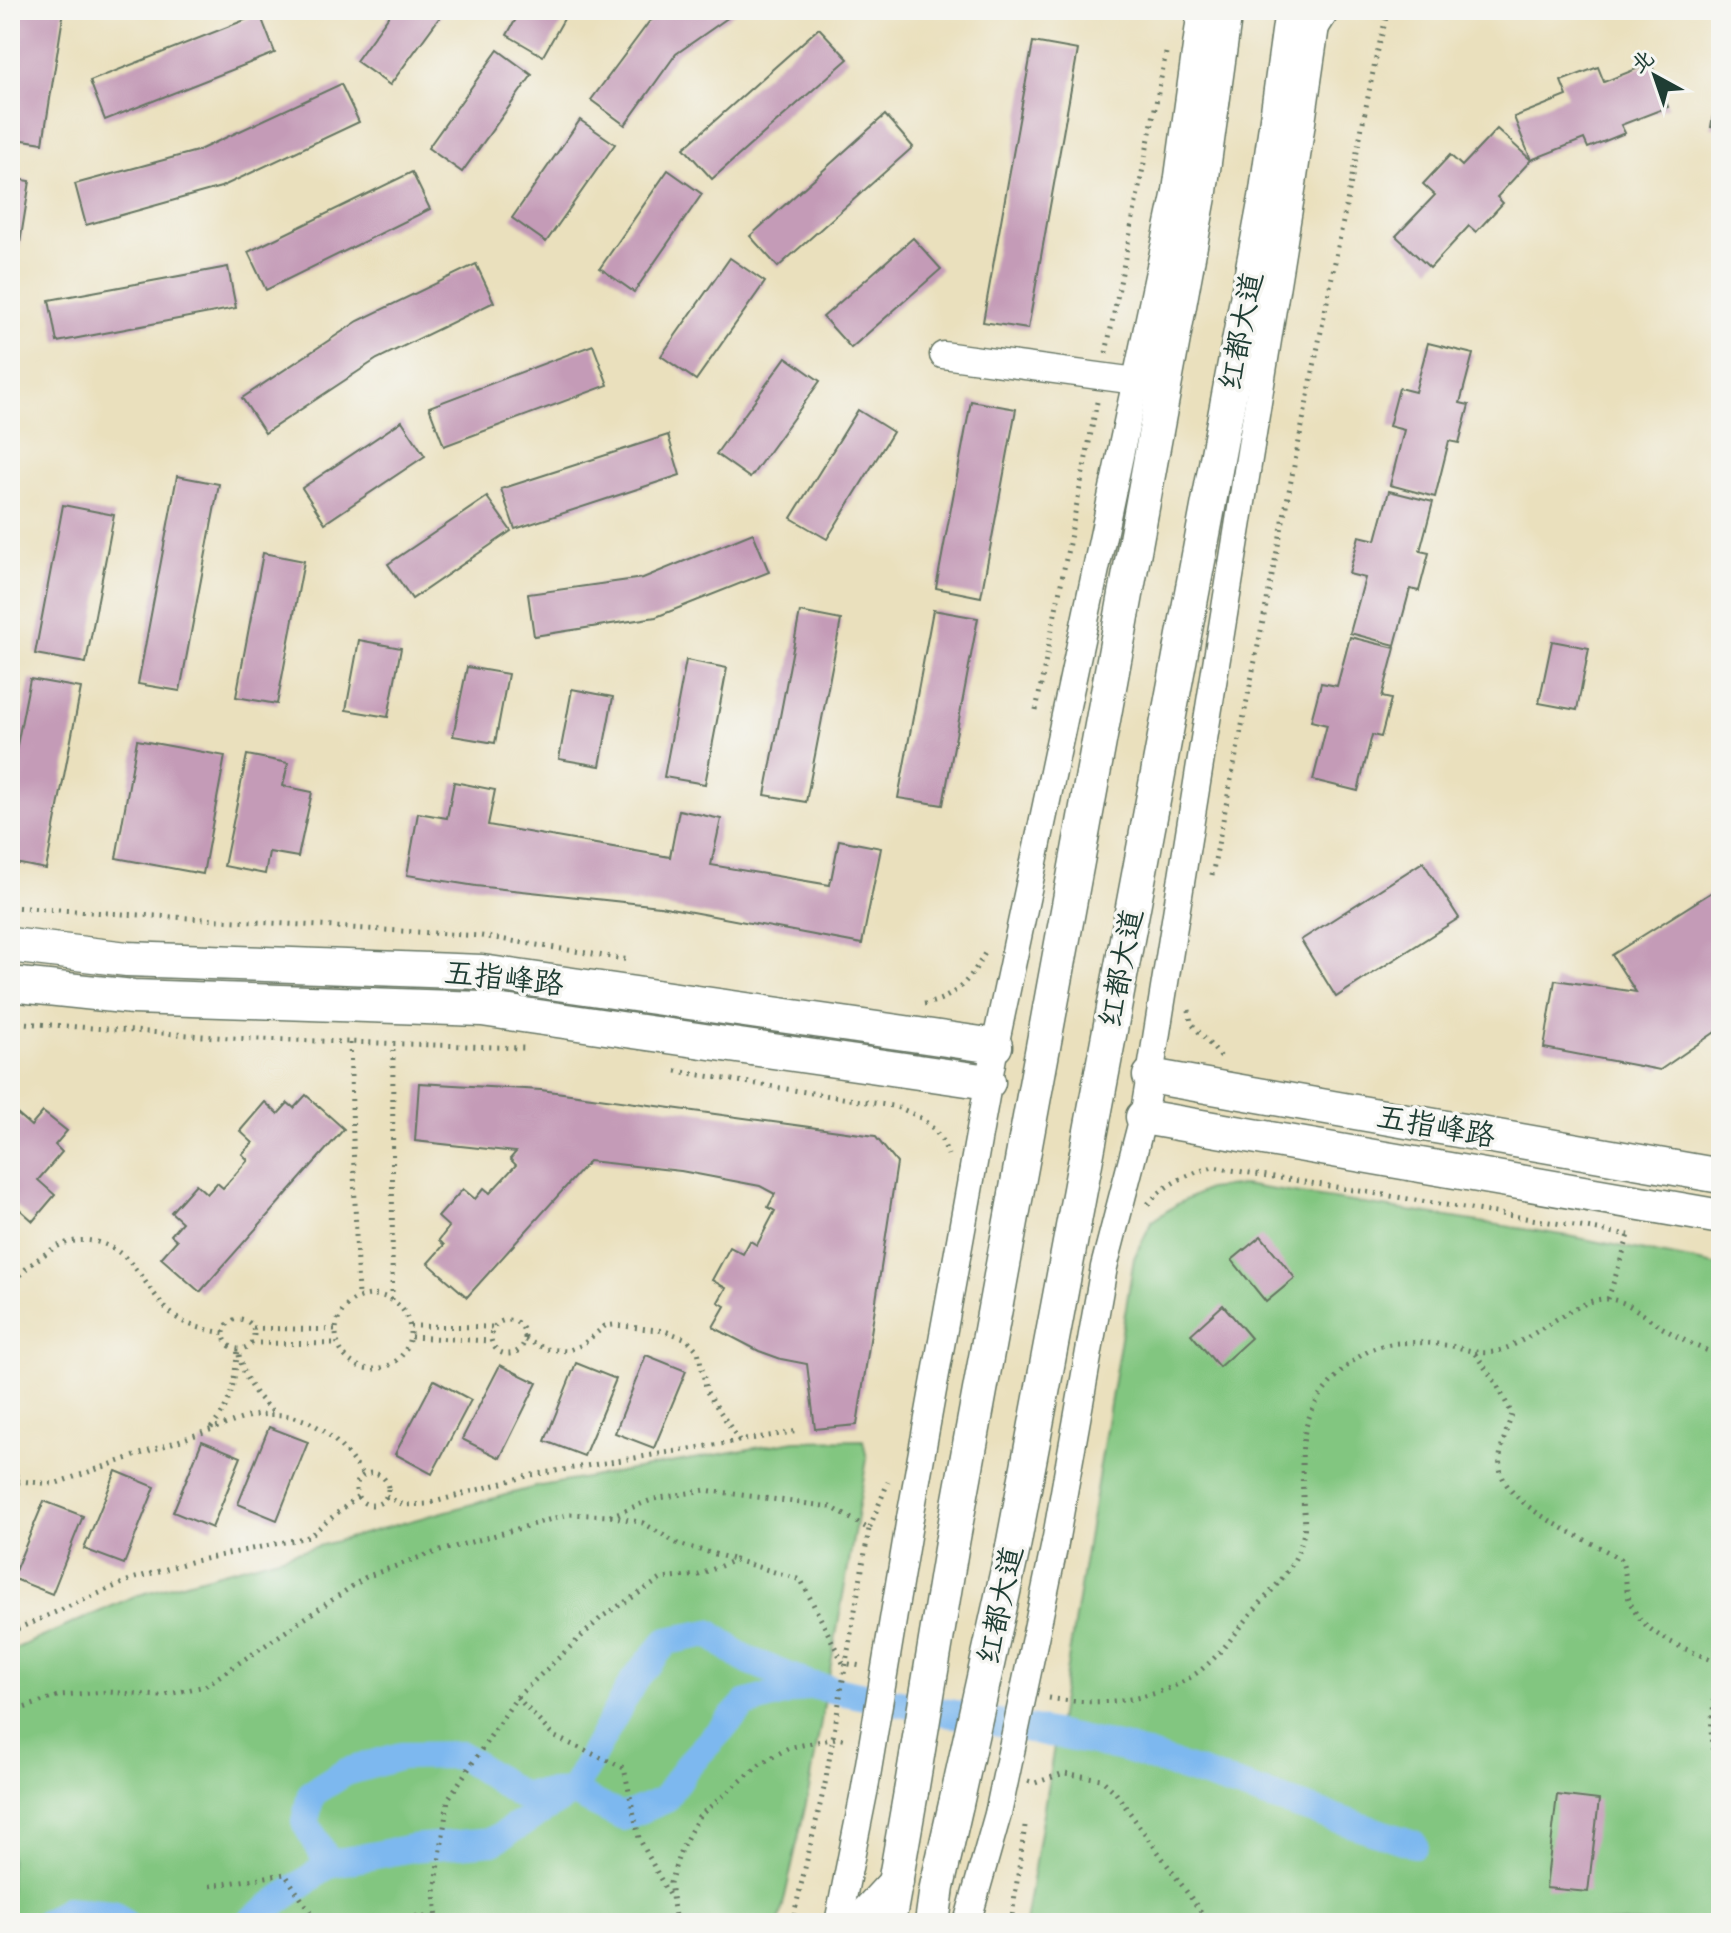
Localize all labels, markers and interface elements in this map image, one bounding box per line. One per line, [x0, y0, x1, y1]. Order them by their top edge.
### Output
north arrow [1615, 36, 1695, 116]
text: 北 [1626, 44, 1661, 80]
street label: 红都大道 [1212, 269, 1273, 394]
street label: 红都大道 [1092, 906, 1153, 1031]
street label: 五指峰路 [442, 954, 566, 1005]
street label: 五指峰路 [1373, 1098, 1498, 1157]
street label: 红都大道 [970, 1543, 1033, 1668]

